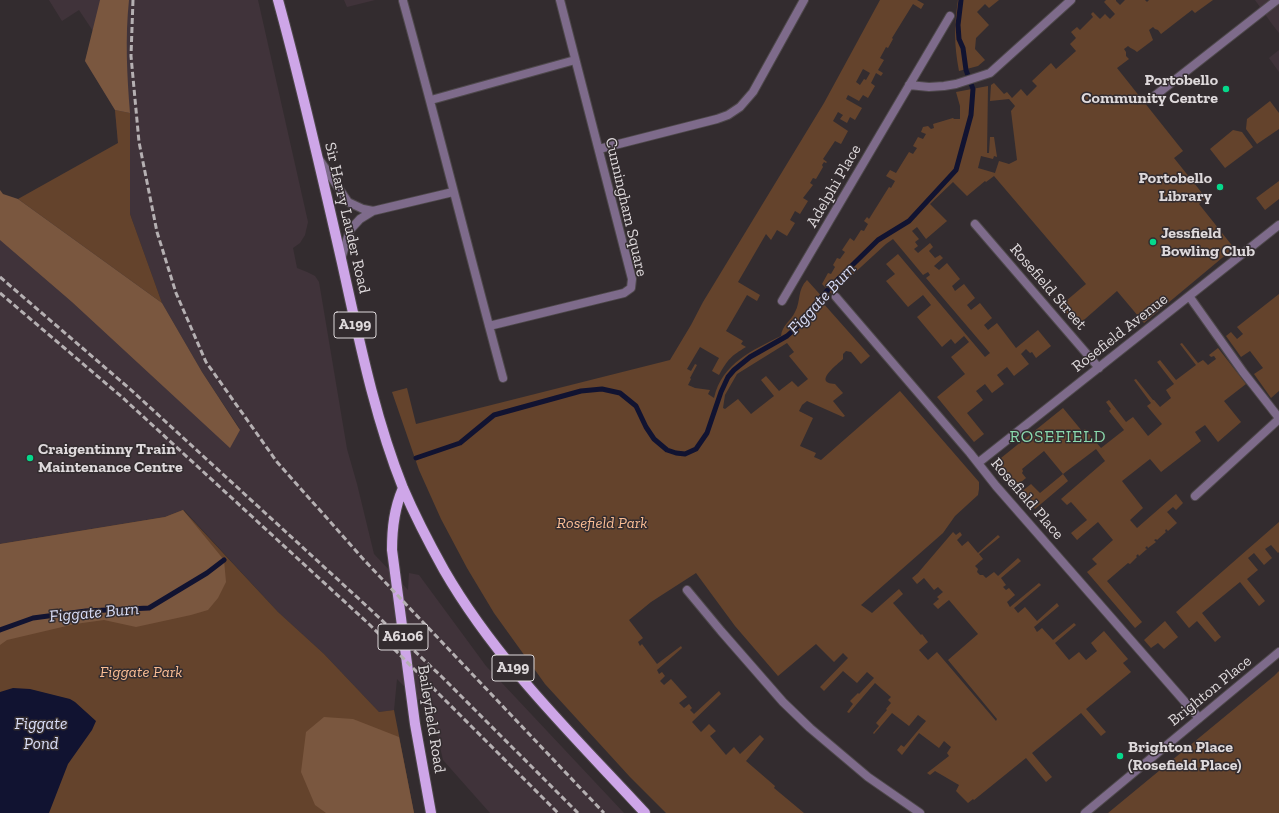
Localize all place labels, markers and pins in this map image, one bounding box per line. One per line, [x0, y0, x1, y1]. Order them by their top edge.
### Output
place label: Portobello Community Centre [1081, 70, 1218, 108]
marker: Portobello Community Centre [1221, 84, 1231, 94]
place label: Portobello Library [1139, 168, 1212, 206]
marker: Portobello Library [1215, 182, 1225, 192]
place label: Jessfield Bowling Club [1161, 223, 1255, 261]
marker: Jessfield Bowling Club [1148, 237, 1158, 247]
place label: Craigentinny Train Maintenance Centre [38, 439, 183, 477]
marker: Craigentinny Train Maintenance Centre [25, 453, 35, 463]
place label: Brighton Place (Rosefield Place) [1128, 737, 1241, 775]
marker: Brighton Place (Rosefield Place) [1115, 751, 1125, 761]

